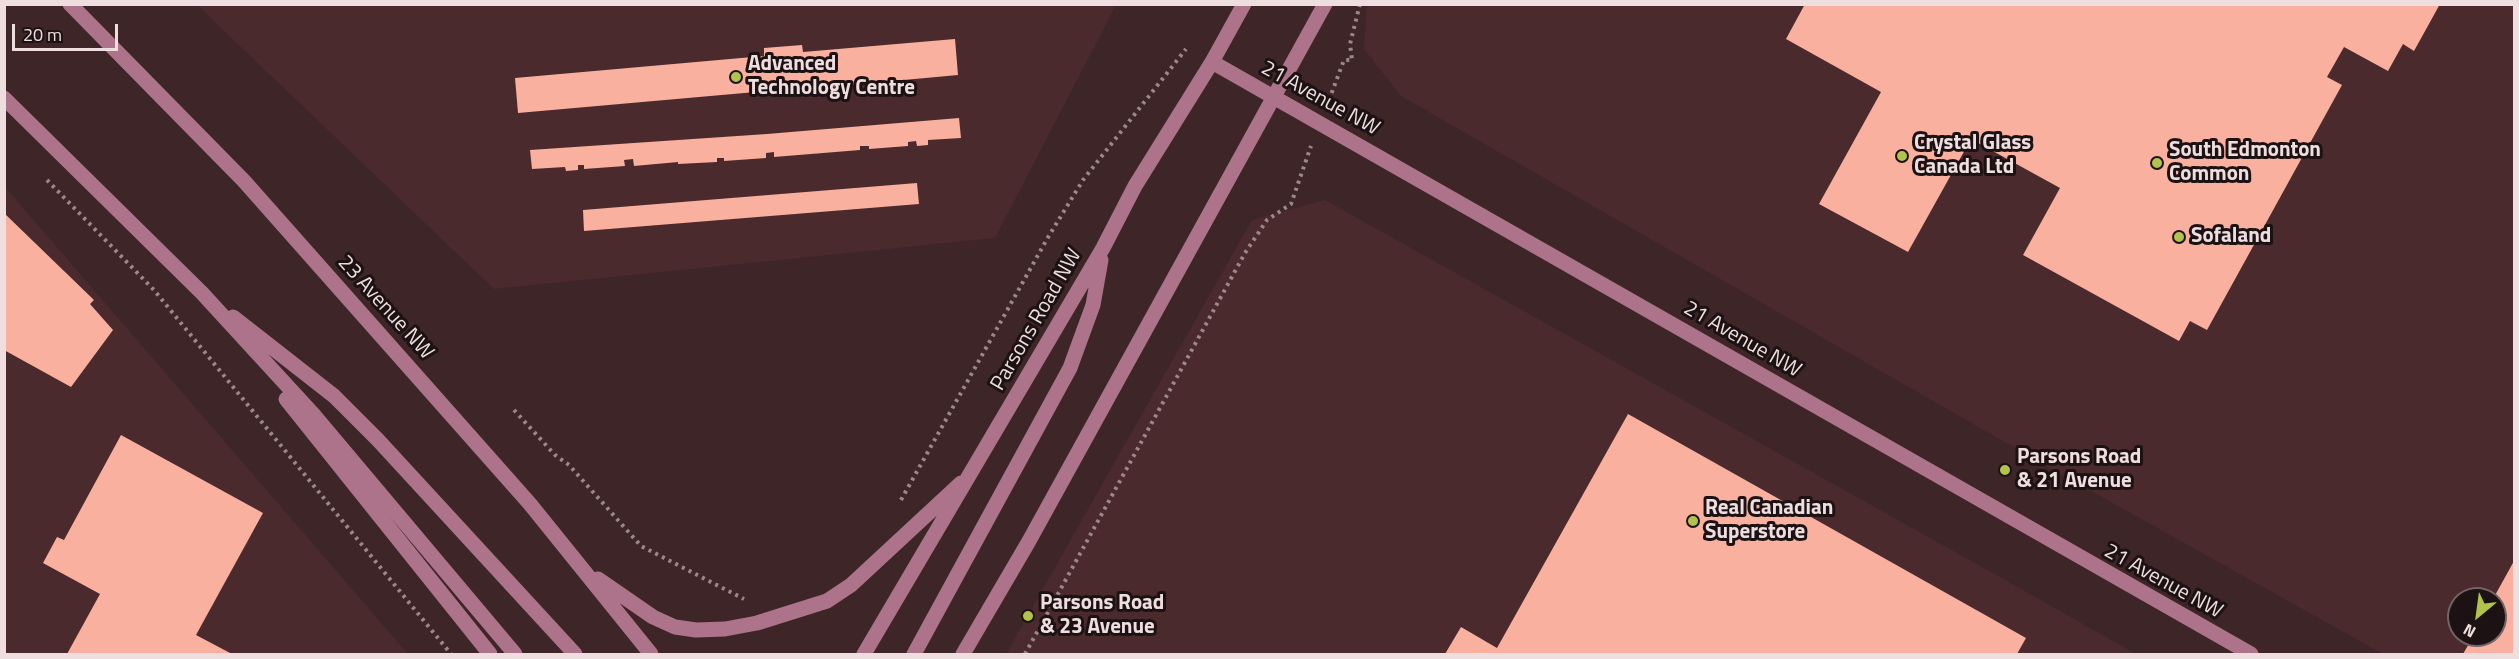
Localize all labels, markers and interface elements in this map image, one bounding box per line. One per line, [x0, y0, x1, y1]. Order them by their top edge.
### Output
scale bar [15, 12, 122, 50]
text: 20 m [23, 21, 62, 48]
place label: Advanced Technology Centre [748, 52, 915, 102]
street label: 21 Avenue NW [1256, 56, 1384, 142]
marker: Advanced Technology Centre [729, 70, 743, 84]
place label: Crystal Glass Canada Ltd [1914, 131, 2031, 181]
place label: South Edmonton Common [2169, 138, 2321, 188]
marker: Crystal Glass Canada Ltd [1895, 149, 1909, 163]
marker: South Edmonton Common [2150, 156, 2164, 170]
place label: Sofaland [2191, 224, 2271, 250]
marker: Sofaland [2172, 230, 2186, 244]
street label: Parsons Road NW [986, 245, 1088, 395]
street label: 23 Avenue NW [332, 251, 438, 365]
street label: 21 Avenue NW [1679, 296, 1805, 384]
place label: Parsons Road & 21 Avenue [2017, 445, 2141, 495]
marker: Parsons Road & 21 Avenue [1998, 463, 2012, 477]
place label: Real Canadian Superstore [1705, 496, 1833, 546]
marker: Real Canadian Superstore [1686, 514, 1700, 528]
street label: 21 Avenue NW [2099, 539, 2227, 625]
north arrow [2447, 587, 2507, 647]
place label: Parsons Road & 23 Avenue [1040, 591, 1164, 641]
marker: Parsons Road & 23 Avenue [1021, 609, 1035, 623]
text: N [2459, 618, 2480, 644]

